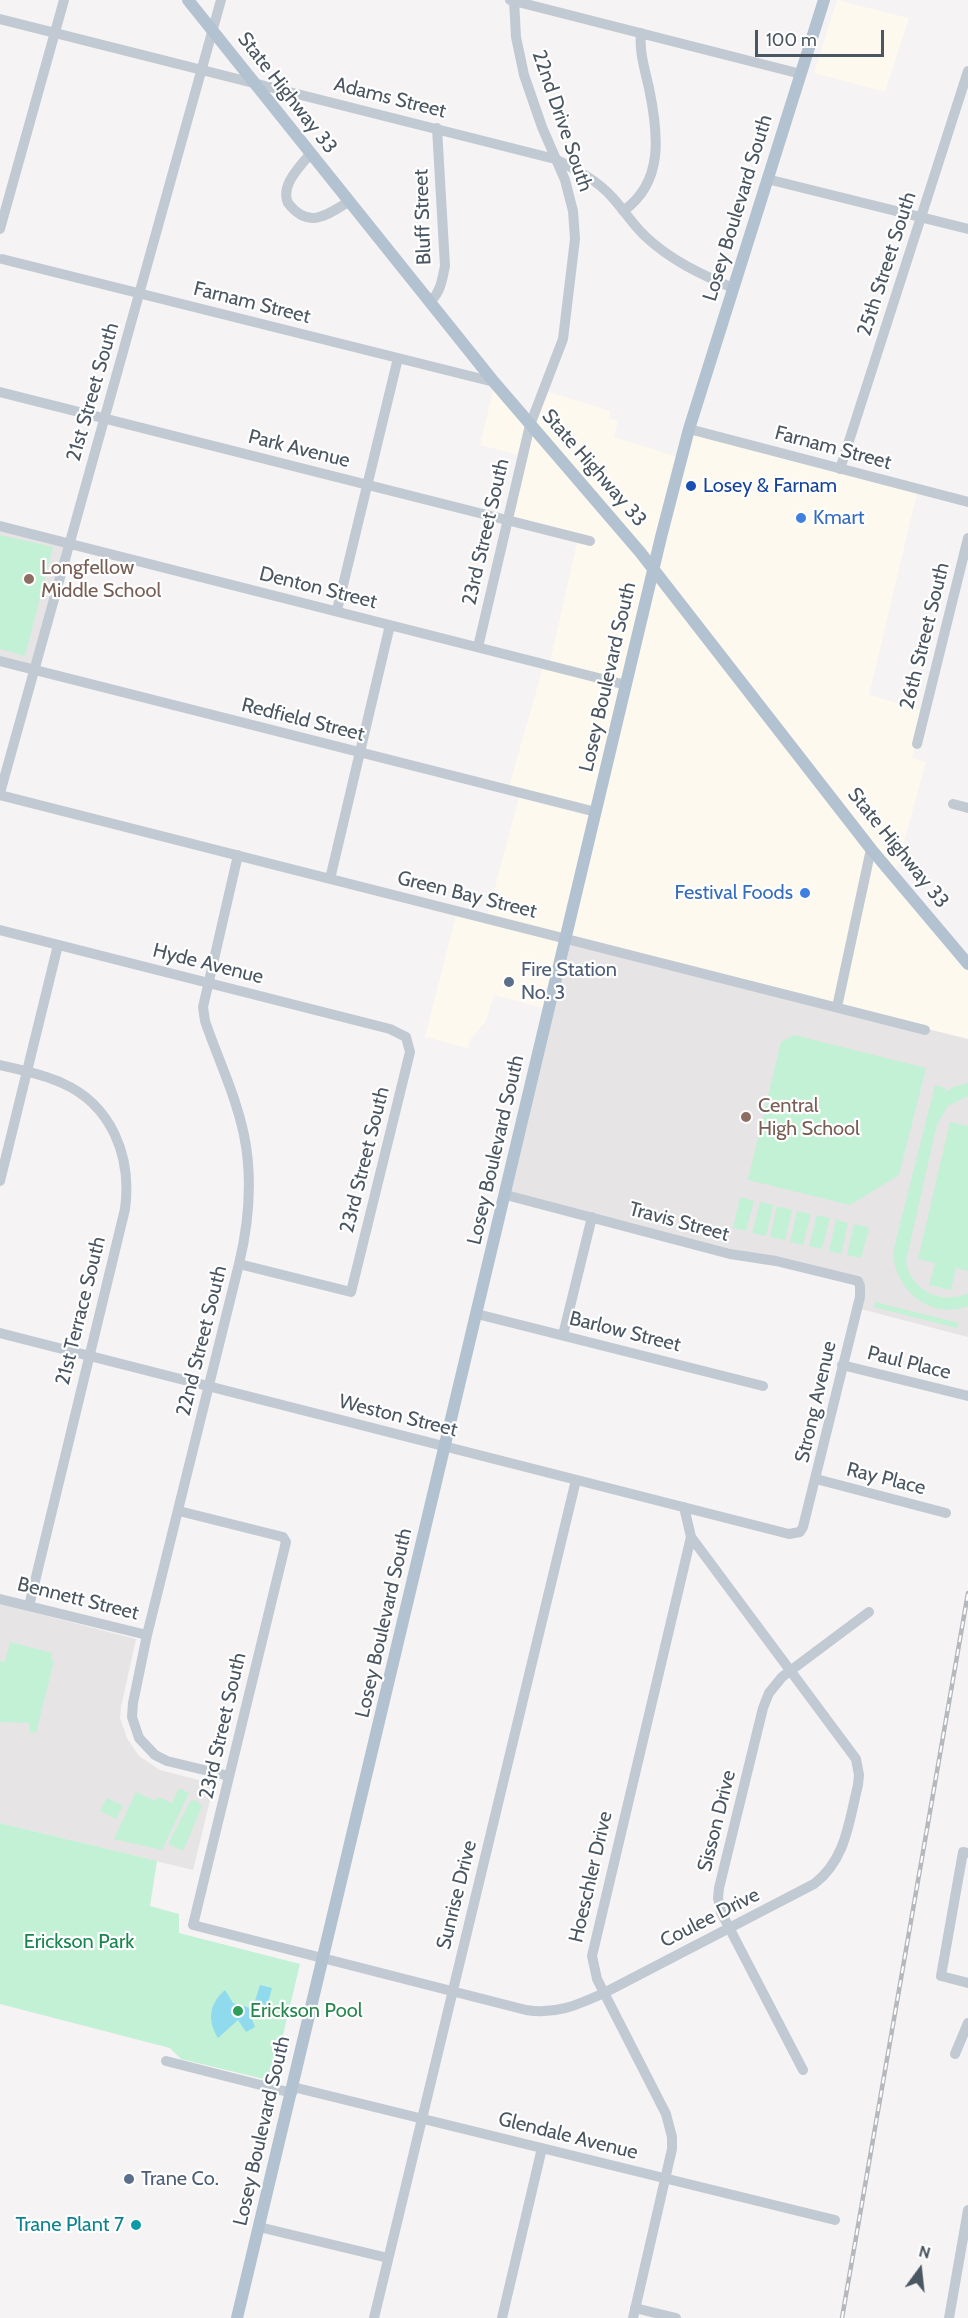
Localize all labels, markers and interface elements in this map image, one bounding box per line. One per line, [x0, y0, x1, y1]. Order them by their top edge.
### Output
scale bar [758, 18, 887, 56]
street label: State Highway 33 [232, 27, 342, 159]
text: 100 m [766, 29, 817, 51]
street label: 22nd Drive South [527, 47, 597, 195]
street label: Adams Street [332, 73, 448, 123]
street label: Losey Boulevard South [698, 112, 778, 304]
street label: Bluff Street [409, 169, 437, 265]
street label: 25th Street South [852, 189, 922, 339]
street label: Farnam Street [191, 277, 313, 329]
street label: 21st Street South [62, 320, 124, 464]
street label: State Highway 33 [537, 404, 651, 532]
street label: Farnam Street [772, 421, 894, 475]
street label: Park Avenue [246, 425, 352, 473]
street label: 23rd Street South [457, 456, 515, 608]
place label: Losey & Farnam [703, 474, 837, 498]
marker: Losey & Farnam [684, 479, 698, 493]
place label: Kmart [813, 506, 865, 530]
marker: Kmart [794, 511, 808, 525]
place label: Longfellow Middle School [41, 556, 161, 603]
street label: 26th Street South [895, 560, 955, 712]
street label: Denton Street [257, 562, 379, 614]
marker: Longfellow Middle School [22, 572, 36, 586]
street label: Losey Boulevard South [575, 580, 641, 774]
street label: Redfield Street [239, 693, 367, 747]
street label: State Highway 33 [842, 783, 954, 913]
street label: Green Bay Street [395, 866, 539, 924]
place label: Festival Foods [674, 881, 793, 905]
marker: Festival Foods [798, 886, 812, 900]
street label: Hyde Avenue [150, 939, 266, 989]
place label: Fire Station No. 3 [521, 958, 617, 1005]
marker: Fire Station No. 3 [502, 975, 516, 989]
street label: Losey Boulevard South [463, 1053, 529, 1247]
street label: 23rd Street South [335, 1085, 395, 1235]
place label: Central High School [758, 1094, 860, 1141]
marker: Central High School [739, 1110, 753, 1124]
street label: Travis Street [626, 1197, 732, 1247]
street label: 21st Terrace South [51, 1234, 111, 1388]
street label: 22nd Street South [172, 1263, 232, 1419]
street label: Barlow Street [567, 1307, 683, 1357]
street label: Strong Avenue [790, 1339, 842, 1465]
street label: Paul Place [865, 1341, 953, 1385]
street label: Weston Street [336, 1390, 460, 1442]
street label: Ray Place [844, 1458, 928, 1500]
street label: Losey Boulevard South [351, 1526, 417, 1720]
street label: Bennett Street [15, 1572, 141, 1626]
street label: 23rd Street South [194, 1650, 252, 1802]
street label: Sisson Drive [693, 1768, 741, 1874]
street label: Hoeschler Drive [564, 1809, 618, 1945]
street label: Sunrise Drive [432, 1838, 482, 1952]
street label: Coulee Drive [656, 1883, 764, 1953]
park label: Erickson Park [24, 1930, 134, 1954]
place label: Erickson Pool [250, 1999, 362, 2023]
marker: Erickson Pool [231, 2004, 245, 2018]
street label: Losey Boulevard South [229, 2034, 295, 2228]
street label: Glendale Avenue [496, 2107, 640, 2165]
place label: Trane Co. [141, 2167, 219, 2191]
marker: Trane Co. [122, 2172, 136, 2186]
place label: Trane Plant 7 [15, 2213, 124, 2237]
marker: Trane Plant 7 [129, 2218, 143, 2232]
north arrow [890, 2240, 950, 2300]
text: N [917, 2241, 933, 2263]

